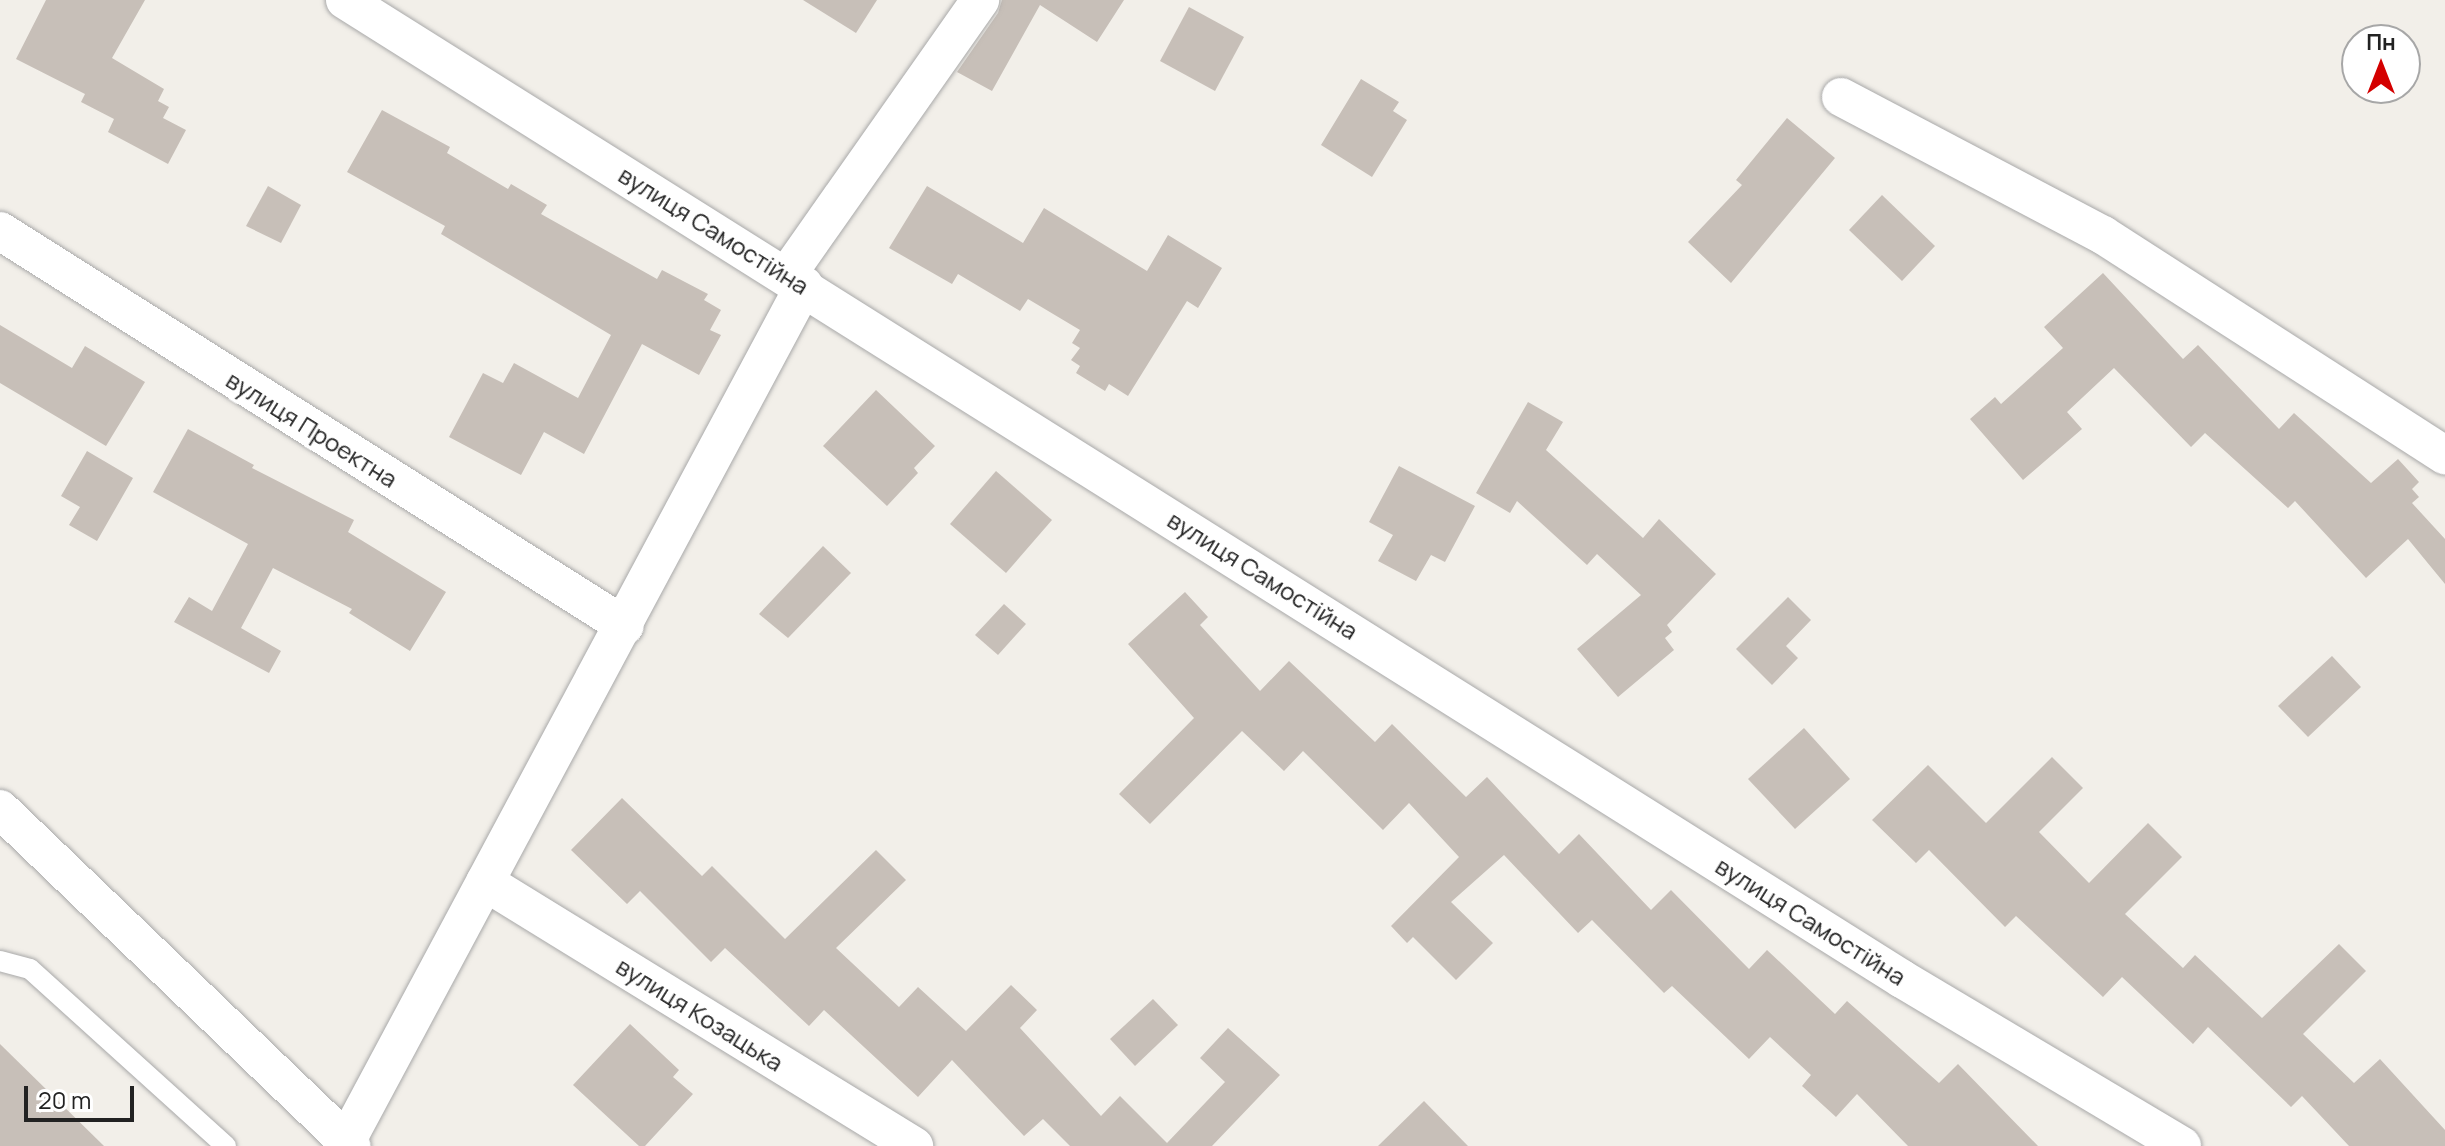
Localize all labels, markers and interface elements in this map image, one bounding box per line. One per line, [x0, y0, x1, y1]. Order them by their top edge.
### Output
north arrow [2341, 24, 2421, 104]
text: Пн [2366, 27, 2396, 57]
street label: вулиця Самостійна [614, 160, 814, 300]
street label: вулиця Проектна [221, 365, 403, 493]
street label: вулиця Самостійна [1163, 505, 1363, 645]
street label: вулиця Самостійна [1711, 851, 1911, 991]
street label: вулиця Козацька [611, 951, 789, 1077]
scale bar [28, 1070, 138, 1120]
text: 20 m [38, 1083, 91, 1116]

